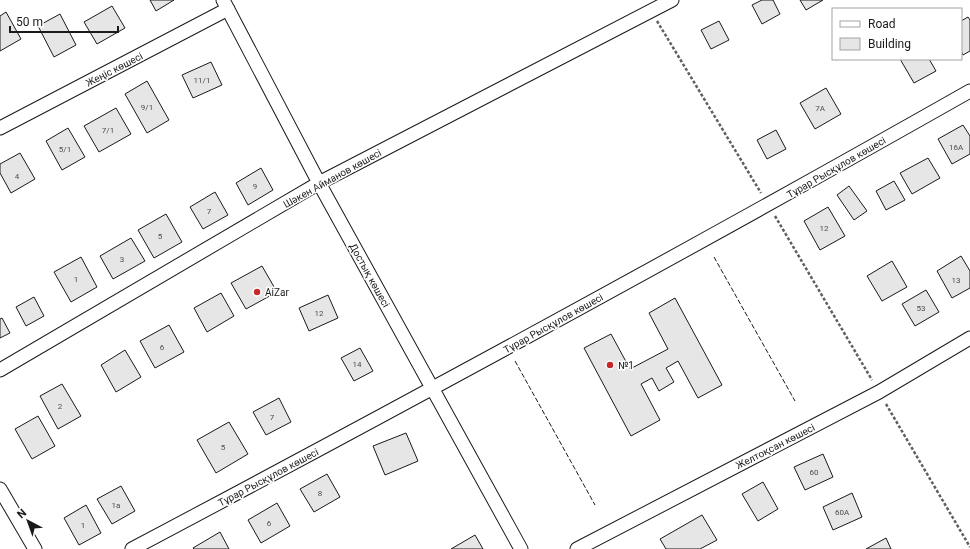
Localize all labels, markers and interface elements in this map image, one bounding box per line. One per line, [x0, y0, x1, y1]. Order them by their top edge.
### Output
scale bar [10, 8, 118, 34]
legend [832, 8, 962, 60]
text: 50 m [16, 15, 43, 29]
text: Road [868, 17, 896, 31]
text: Building [868, 37, 911, 51]
street label: Жеңіс көшесі [84, 50, 145, 89]
house number: 11/1 [194, 76, 210, 85]
house number: 9/1 [141, 103, 153, 112]
house number: 7А [815, 104, 826, 113]
house number: 7/1 [102, 126, 114, 135]
street label: Тұрар Рысқұлов көшесі [785, 135, 888, 200]
house number: 16А [949, 143, 964, 152]
house number: 5/1 [59, 145, 71, 154]
street label: Шәкен Айманов көшесі [281, 147, 383, 210]
house number: 4 [15, 172, 20, 181]
house number: 9 [253, 182, 257, 191]
house number: 7 [207, 207, 212, 216]
house number: 12 [820, 224, 829, 233]
house number: 5 [158, 232, 163, 241]
street label: Достық көшесі [347, 241, 392, 309]
house number: 3 [120, 255, 124, 264]
house number: 1 [74, 275, 78, 284]
house number: 13 [952, 276, 961, 285]
marker: AiZar [252, 287, 262, 297]
place label: AiZar [265, 287, 289, 298]
street label: Тұрар Рысқұлов көшесі [502, 291, 605, 355]
house number: 53 [917, 304, 926, 313]
house number: 12 [315, 309, 324, 318]
house number: 6 [160, 343, 165, 352]
house number: 14 [353, 360, 362, 369]
marker: №1 [605, 360, 615, 370]
place label: №1 [618, 360, 634, 371]
house number: 2 [58, 402, 63, 411]
house number: 7 [270, 413, 275, 422]
street label: Желтоқсан көшесі [734, 422, 817, 471]
house number: 5 [221, 443, 226, 452]
street label: Тұрар Рысқұлов көшесі [216, 446, 320, 509]
house number: 60 [810, 468, 819, 477]
house number: 8 [318, 489, 323, 498]
north arrow [8, 501, 48, 541]
house number: 1а [112, 501, 120, 510]
text: N [15, 506, 29, 521]
house number: 60А [835, 508, 850, 517]
house number: 6 [267, 519, 272, 528]
house number: 1 [81, 521, 85, 530]

